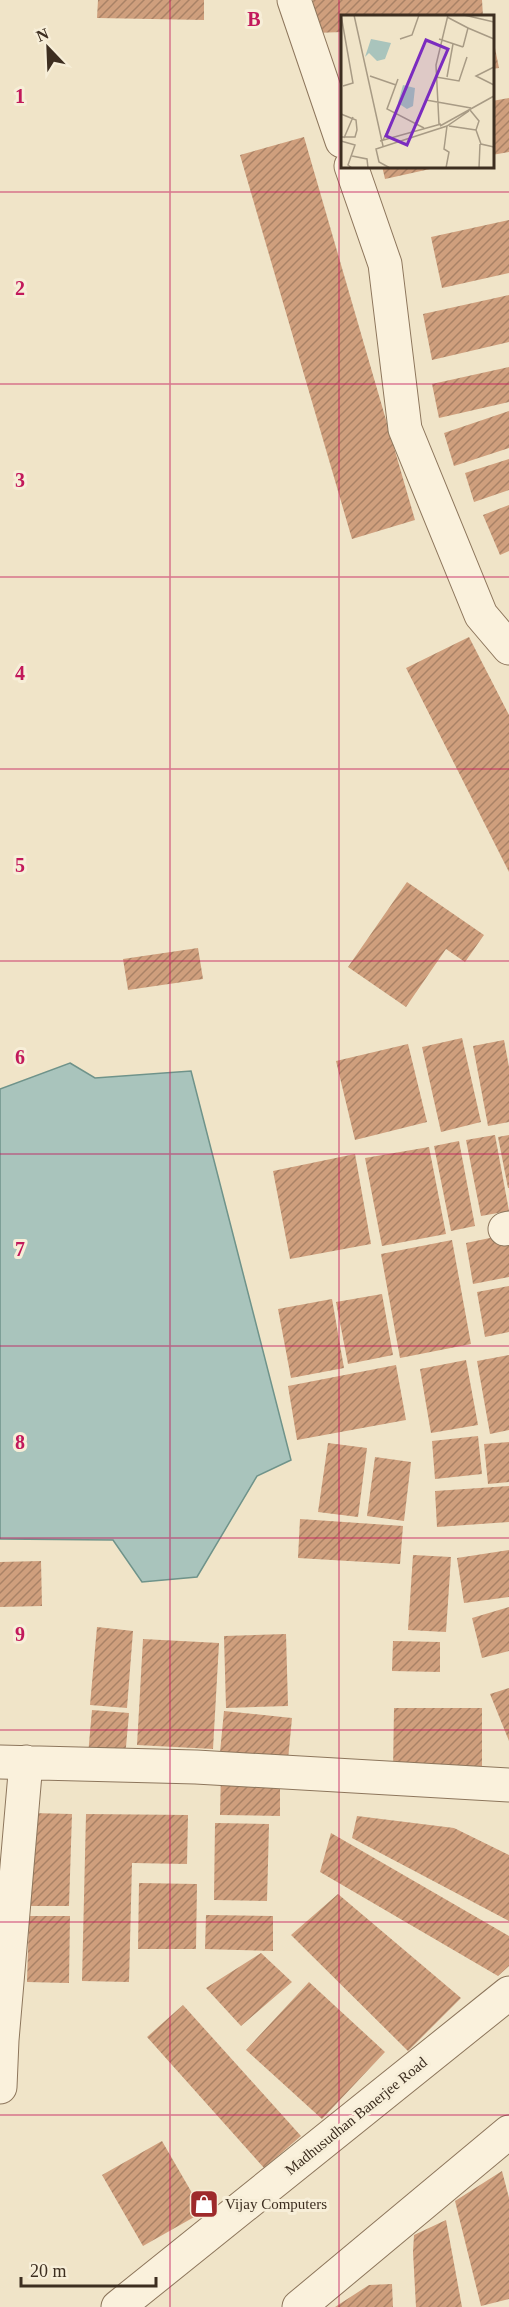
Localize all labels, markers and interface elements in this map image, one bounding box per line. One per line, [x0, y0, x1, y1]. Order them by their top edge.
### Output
text: B [247, 8, 261, 30]
inset map [341, 15, 494, 168]
north arrow [18, 18, 78, 78]
text: N [34, 24, 51, 45]
text: 1 [15, 85, 25, 107]
text: 2 [15, 277, 25, 299]
text: 3 [15, 469, 25, 491]
text: 4 [15, 662, 25, 684]
text: 5 [15, 854, 25, 876]
text: 6 [15, 1046, 25, 1068]
text: 7 [15, 1238, 25, 1260]
text: 8 [15, 1431, 25, 1453]
text: 9 [15, 1623, 25, 1645]
street label: Madhusudhan Banerjee Road [282, 2054, 430, 2178]
shop icon: Vijay Computers [188, 2188, 220, 2220]
place label: Vijay Computers [225, 2196, 327, 2212]
scale bar [21, 2250, 156, 2288]
text: 20 m [30, 2261, 67, 2281]

